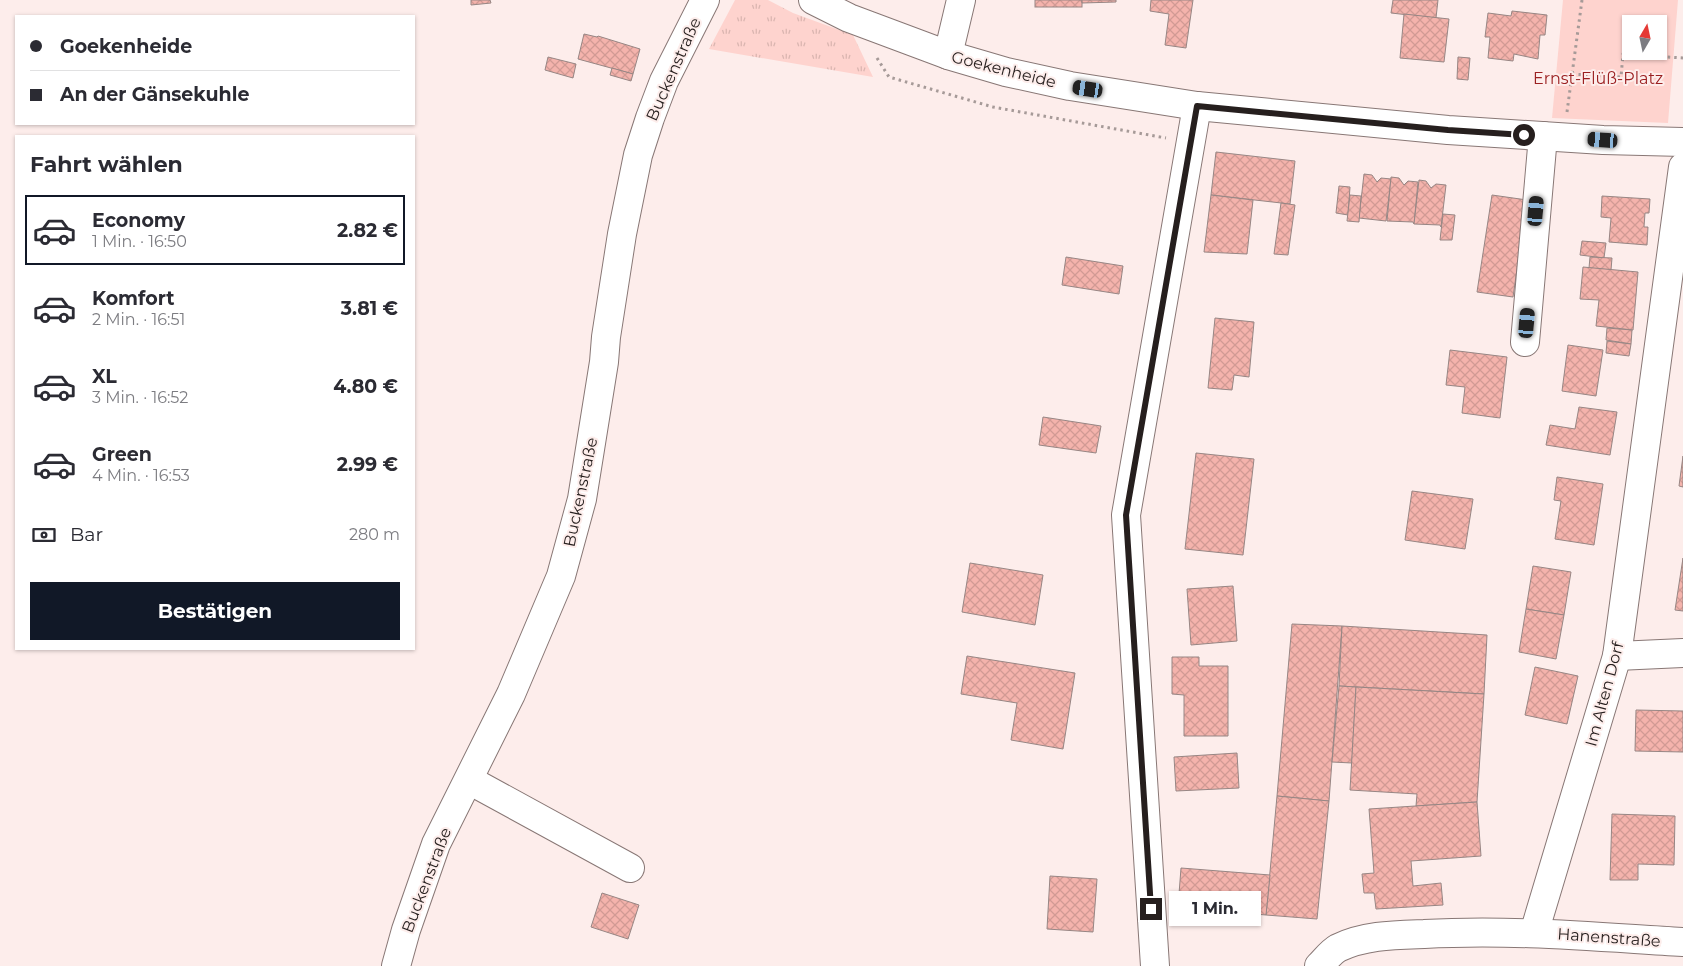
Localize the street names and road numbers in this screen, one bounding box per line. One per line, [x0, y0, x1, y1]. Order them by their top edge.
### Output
street label: Buckenstraße [642, 15, 705, 124]
street label: Goekenheide [950, 47, 1058, 92]
street label: Buckenstraße [560, 436, 601, 549]
street label: Im Alten Dorf [1581, 639, 1628, 749]
street label: Buckenstraße [398, 825, 455, 936]
street label: Hanenstraße [1557, 924, 1661, 951]

